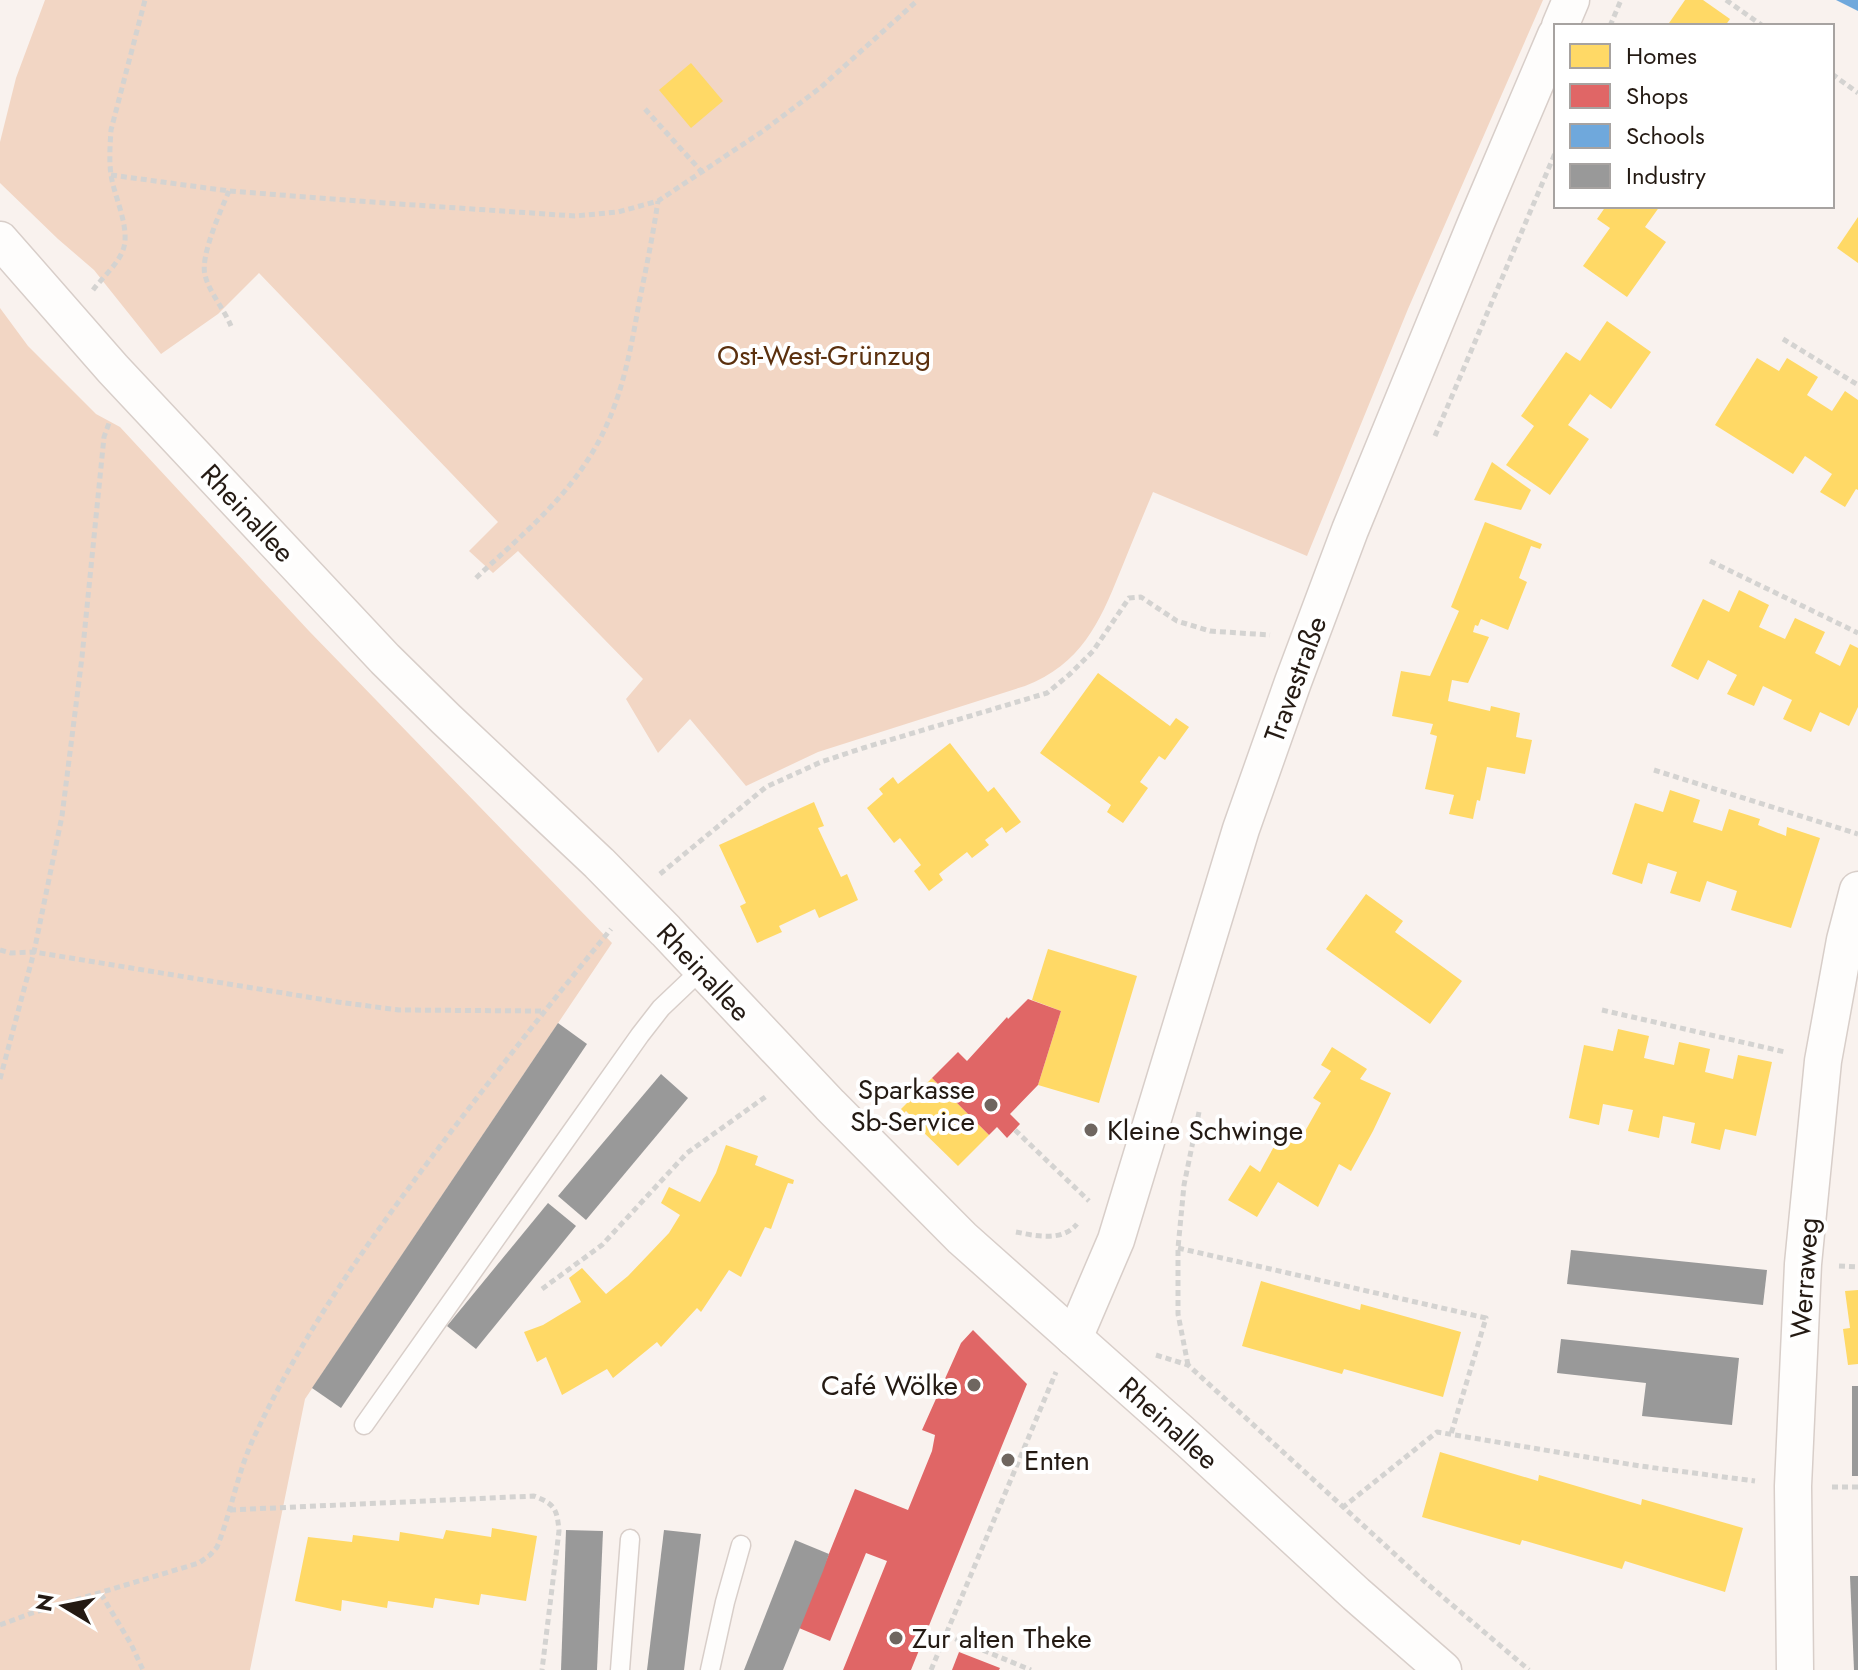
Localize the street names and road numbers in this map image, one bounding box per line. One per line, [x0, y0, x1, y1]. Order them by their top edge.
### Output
street label: Rheinallee [191, 455, 304, 572]
street label: Travestraße [1254, 610, 1337, 748]
street label: Rheinallee [647, 914, 760, 1031]
street label: Werraweg [1780, 1216, 1829, 1340]
street label: Rheinallee [1110, 1367, 1228, 1479]

